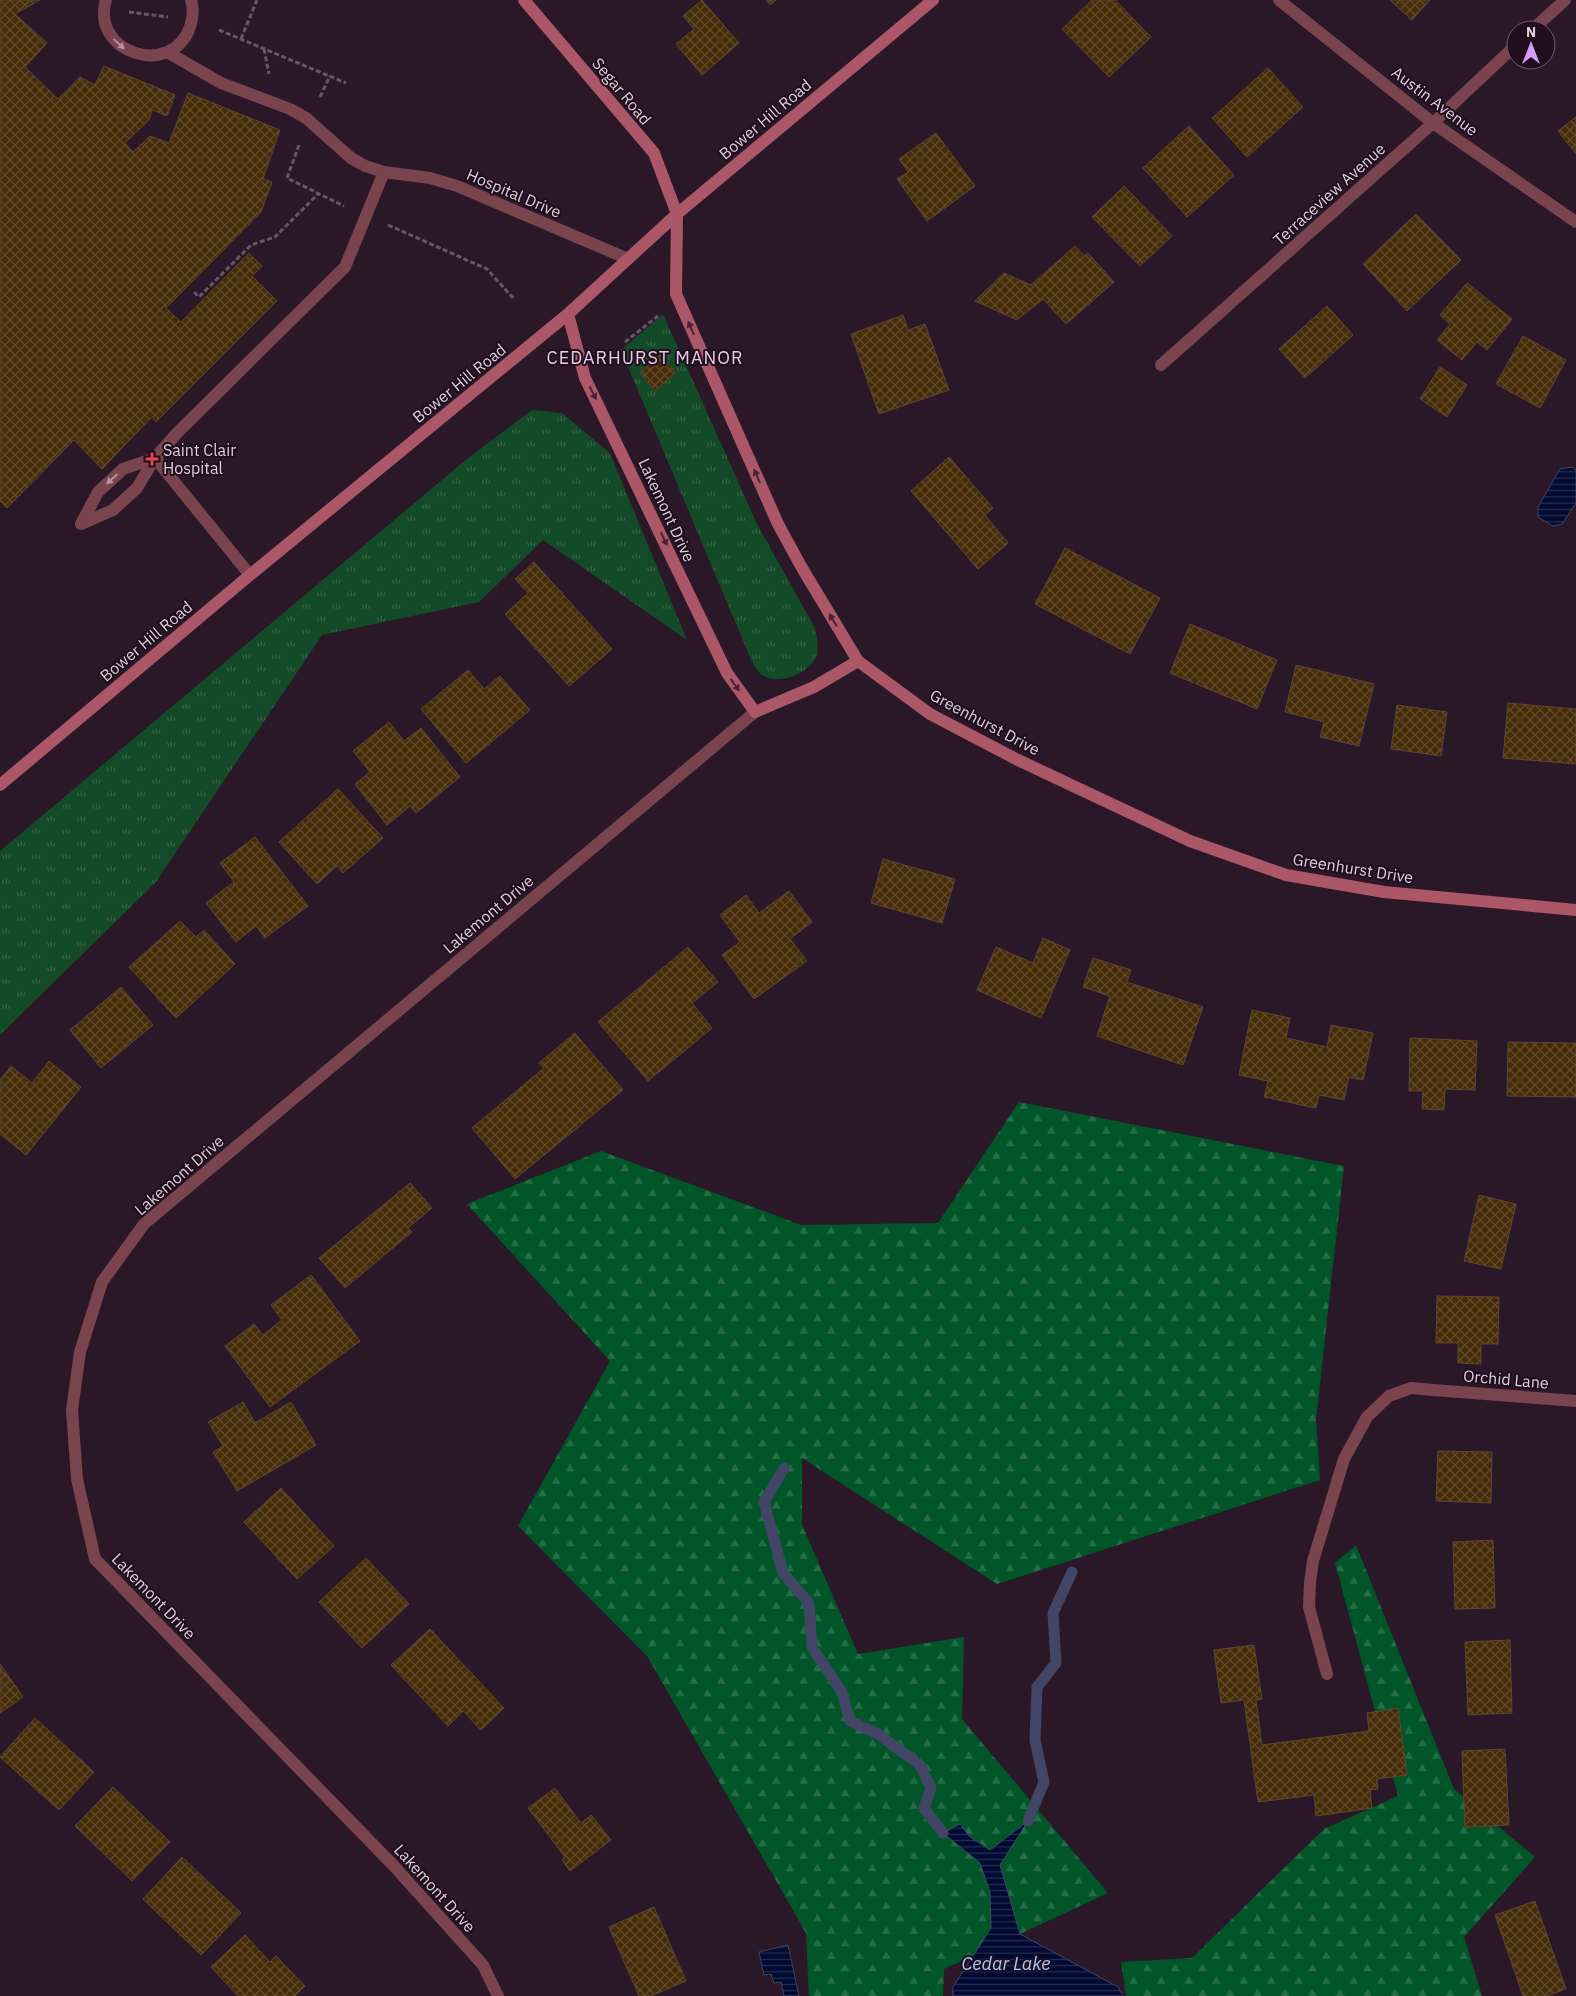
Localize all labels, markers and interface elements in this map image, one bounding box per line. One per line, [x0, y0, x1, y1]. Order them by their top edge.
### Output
north arrow [1506, 20, 1556, 70]
text: N [1526, 23, 1536, 41]
one-way arrow [113, 38, 125, 49]
street label: Segar Road [588, 53, 656, 129]
street label: Austin Avenue [1388, 62, 1482, 140]
street label: Bower Hill Road [715, 75, 815, 163]
street label: Terraceview Avenue [1269, 138, 1389, 250]
street label: Hospital Drive [464, 164, 564, 222]
one-way arrow [687, 321, 695, 335]
street label: Bower Hill Road [408, 339, 510, 427]
district label: CEDARHURST MANOR [547, 346, 743, 369]
one-way arrow [589, 386, 597, 400]
place label: Saint Clair Hospital [163, 440, 236, 478]
marker: Saint Clair Hospital [145, 452, 159, 466]
street label: Lakemont Drive [634, 455, 700, 565]
one-way arrow [752, 469, 760, 483]
one-way arrow [106, 473, 118, 485]
one-way arrow [660, 532, 668, 546]
street label: Bower Hill Road [96, 597, 196, 685]
one-way arrow [828, 613, 837, 626]
one-way arrow [730, 678, 740, 692]
street label: Greenhurst Drive [927, 685, 1044, 760]
street label: Greenhurst Drive [1291, 849, 1415, 887]
street label: Lakemont Drive [439, 870, 537, 958]
street label: Lakemont Drive [130, 1131, 228, 1219]
street label: Orchid Lane [1462, 1365, 1550, 1393]
street label: Lakemont Drive [108, 1549, 200, 1643]
street label: Lakemont Drive [390, 1840, 480, 1936]
water label: Cedar Lake [962, 1952, 1050, 1975]

